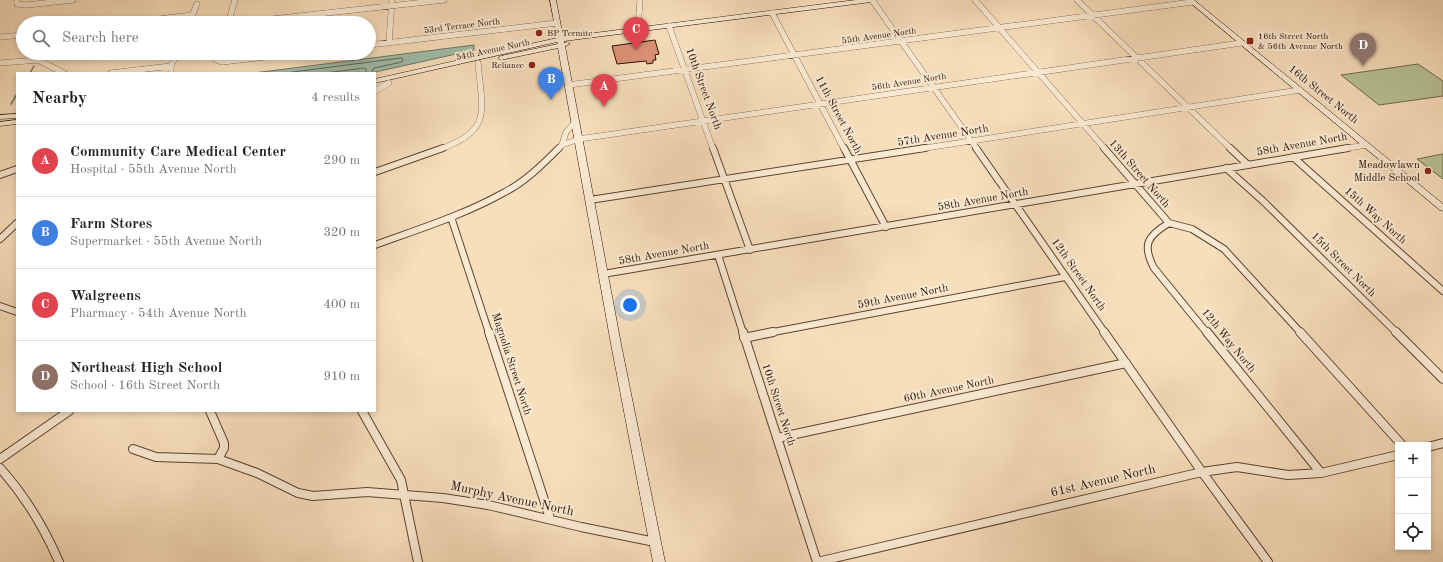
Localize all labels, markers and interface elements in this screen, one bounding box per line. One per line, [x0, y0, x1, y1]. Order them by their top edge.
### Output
search box [16, 16, 376, 60]
street label: 53rd Terrace North [423, 17, 501, 35]
pin: C [623, 17, 649, 50]
street label: 55th Avenue North [841, 26, 917, 46]
icon: search [30, 27, 52, 49]
marker: BP Termite [534, 28, 544, 38]
place label: BP Termite [547, 29, 592, 38]
text: Search here [62, 31, 139, 46]
place label: 16th Street North & 56th Avenue North [1258, 32, 1343, 51]
pin: D [1350, 33, 1376, 66]
marker: 16th Street North & 56th Avenue North [1245, 36, 1255, 46]
street label: 54th Avenue North [455, 38, 531, 62]
street label: 10th Street North [683, 47, 723, 131]
marker: Reliance [527, 60, 537, 70]
place label: Reliance [491, 61, 524, 70]
street label: 16th Street North [1286, 64, 1360, 126]
pin: B [538, 67, 564, 100]
street label: 56th Avenue North [871, 72, 947, 92]
pin: A [591, 74, 617, 107]
street label: 11th Street North [813, 74, 863, 156]
text: Nearby [32, 90, 87, 107]
text: 4 results [311, 91, 360, 104]
street label: 57th Avenue North [897, 123, 989, 149]
street label: 58th Avenue North [1256, 132, 1348, 158]
street label: 13th Street North [1107, 138, 1171, 210]
text: Community Care Medical Center [70, 145, 286, 160]
text: A [40, 154, 50, 167]
text: 290 m [323, 154, 360, 167]
place label: Meadowlawn Middle School [1354, 160, 1420, 184]
text: Hospital · 55th Avenue North [70, 163, 237, 176]
marker: Meadowlawn Middle School [1423, 166, 1433, 176]
street label: 15th Way North [1342, 185, 1408, 247]
street label: 58th Avenue North [937, 187, 1029, 213]
text: Farm Stores [70, 217, 152, 232]
text: B [40, 226, 50, 239]
text: 320 m [323, 226, 360, 239]
street label: 15th Street North [1309, 231, 1377, 299]
text: Supermarket · 55th Avenue North [70, 235, 262, 248]
street label: 12th Street North [1049, 237, 1107, 313]
street label: 58th Avenue North [618, 241, 710, 267]
street label: 59th Avenue North [857, 283, 949, 311]
text: Walgreens [70, 289, 141, 304]
your location [620, 295, 640, 315]
text: C [41, 298, 49, 311]
text: 400 m [323, 298, 360, 311]
text: Pharmacy · 54th Avenue North [70, 307, 247, 320]
street label: 12th Way North [1199, 307, 1257, 375]
street label: Magnolia Street North [489, 311, 533, 417]
text: Northeast High School [70, 361, 222, 376]
street label: 10th Street North [759, 362, 797, 448]
text: D [40, 370, 50, 383]
text: 910 m [323, 370, 360, 383]
street label: 60th Avenue North [903, 375, 995, 405]
text: School · 16th Street North [70, 379, 220, 392]
map controls [1395, 442, 1431, 550]
button: + [1395, 442, 1431, 478]
street label: 61st Avenue North [1049, 463, 1157, 499]
button: − [1395, 478, 1431, 514]
street label: Murphy Avenue North [449, 480, 575, 518]
button: locate [1395, 514, 1431, 550]

